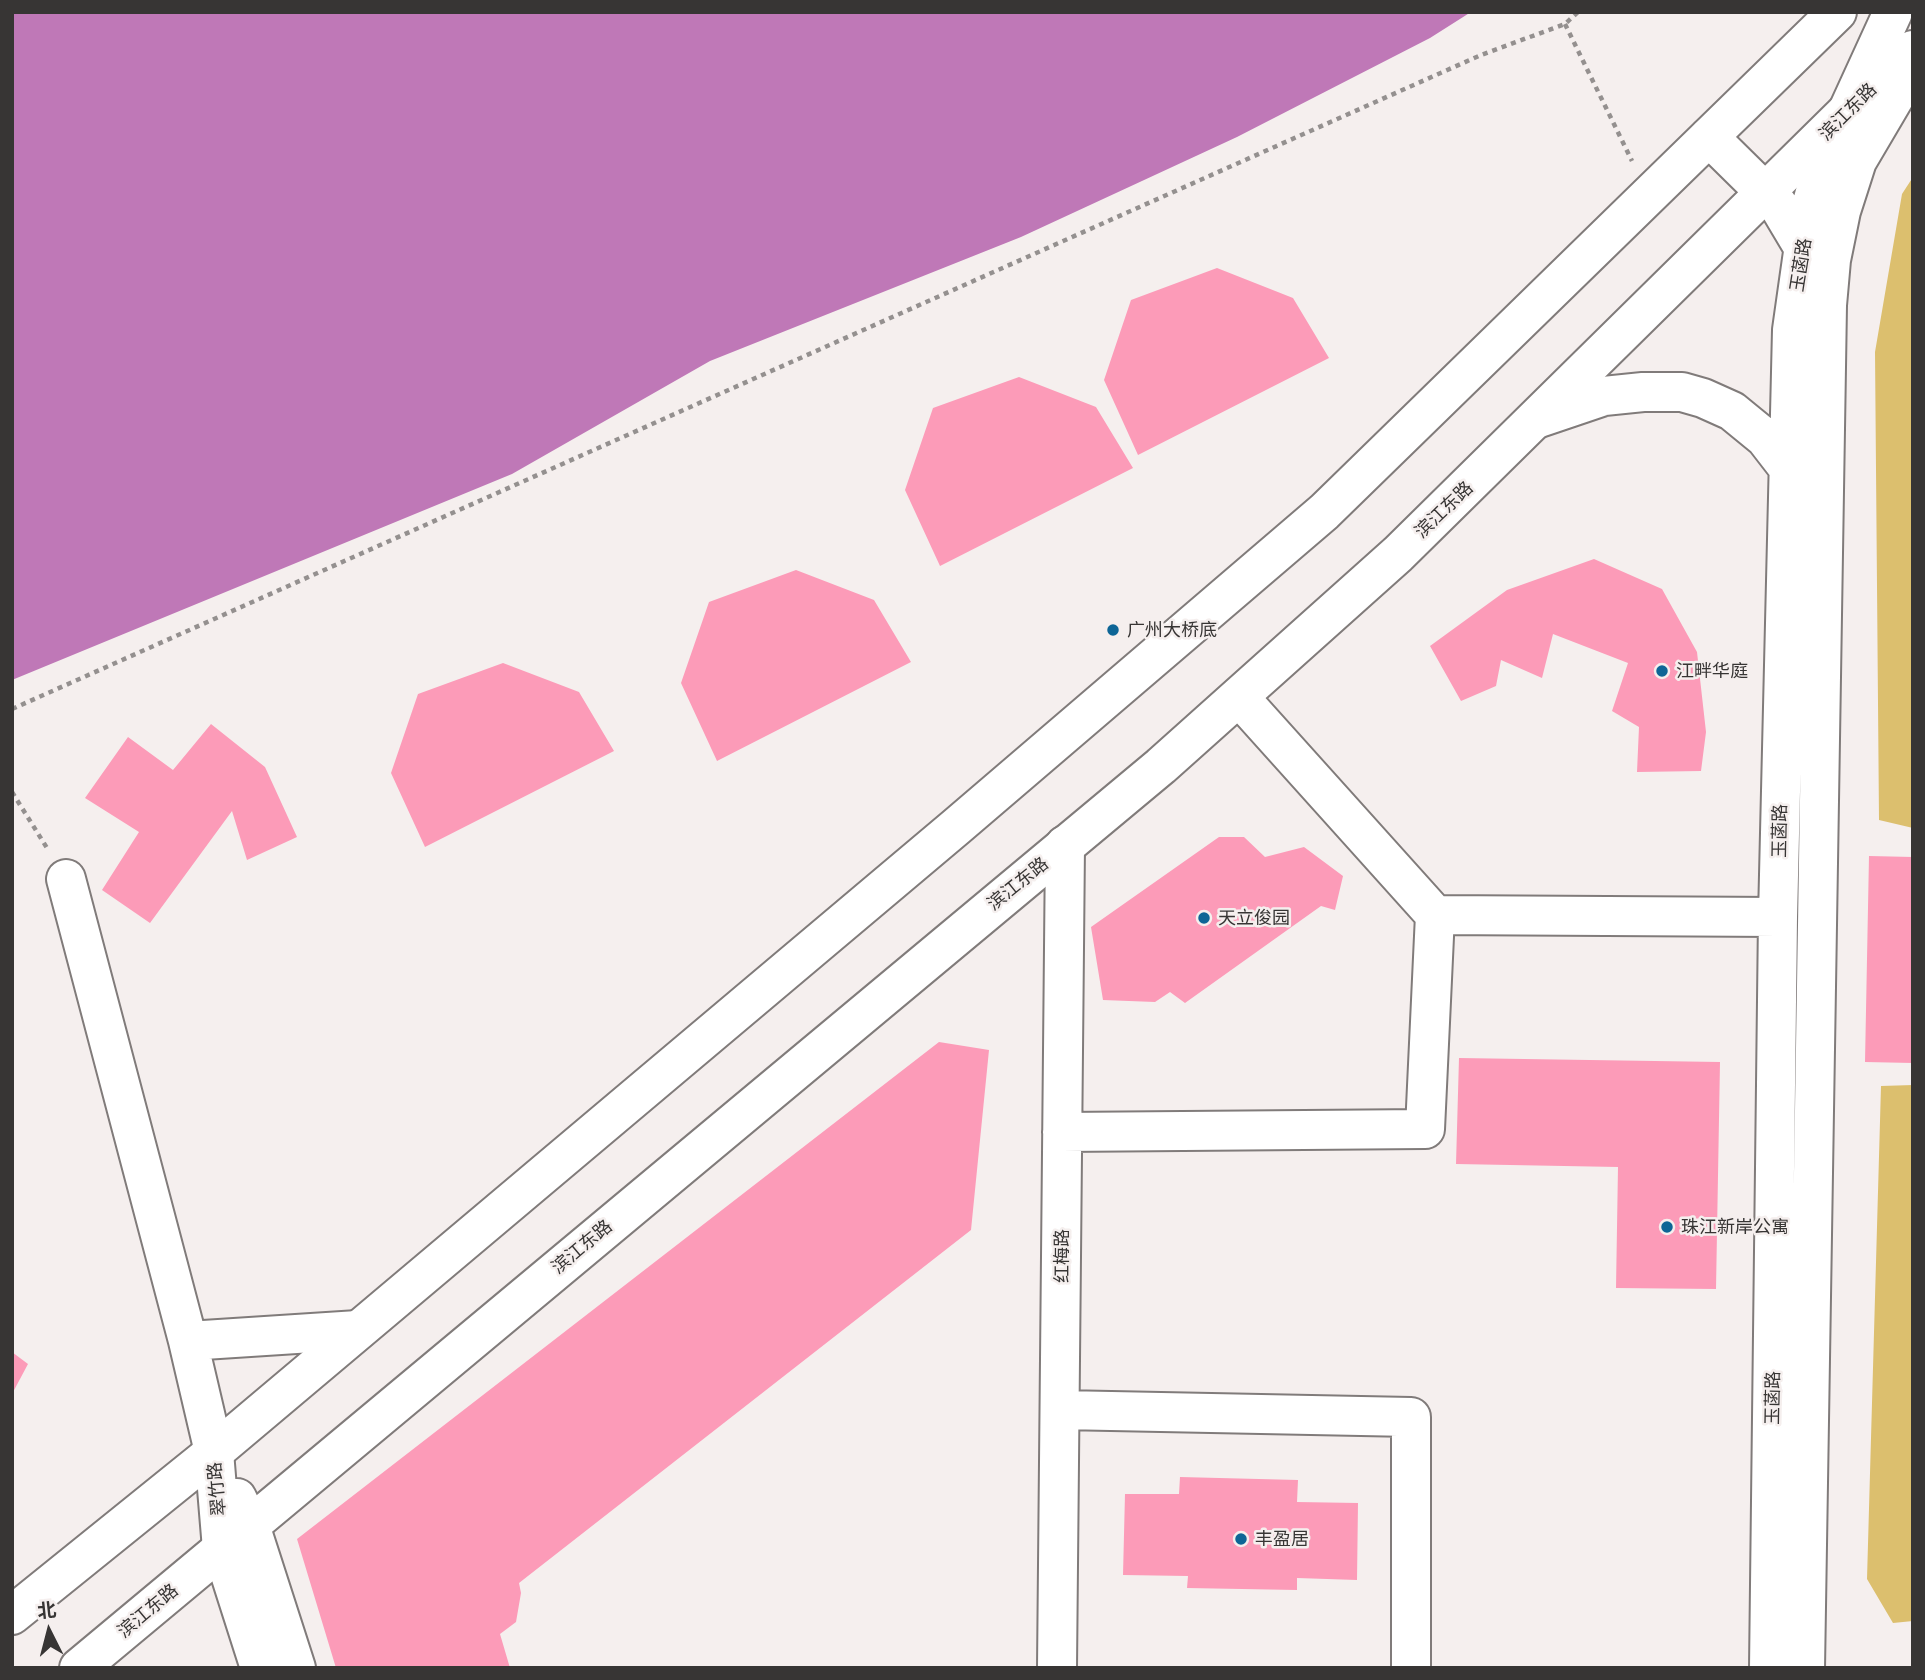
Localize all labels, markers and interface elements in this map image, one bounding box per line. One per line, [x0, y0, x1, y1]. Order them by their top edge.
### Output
street label: 滨江东路 [1815, 79, 1881, 145]
street label: 玉菡路 [1786, 237, 1816, 293]
street label: 滨江东路 [1411, 477, 1477, 543]
place label: 广州大桥底 [1127, 619, 1217, 641]
marker: 广州大桥底 [1105, 622, 1121, 638]
place label: 江畔华庭 [1676, 660, 1748, 682]
marker: 江畔华庭 [1654, 663, 1670, 679]
street label: 玉菡路 [1769, 804, 1791, 858]
street label: 滨江东路 [983, 853, 1053, 915]
place label: 天立俊园 [1218, 907, 1290, 929]
marker: 天立俊园 [1196, 910, 1212, 926]
street label: 滨江东路 [547, 1216, 617, 1278]
place label: 珠江新岸公寓 [1681, 1216, 1789, 1238]
marker: 珠江新岸公寓 [1659, 1219, 1675, 1235]
street label: 红梅路 [1051, 1229, 1073, 1283]
street label: 玉菡路 [1762, 1371, 1784, 1425]
street label: 翠竹路 [204, 1461, 230, 1517]
place label: 丰盈居 [1255, 1528, 1309, 1550]
marker: 丰盈居 [1233, 1531, 1249, 1547]
street label: 滨江东路 [113, 1580, 183, 1642]
north arrow [14, 1596, 84, 1666]
text: 北 [36, 1598, 57, 1622]

